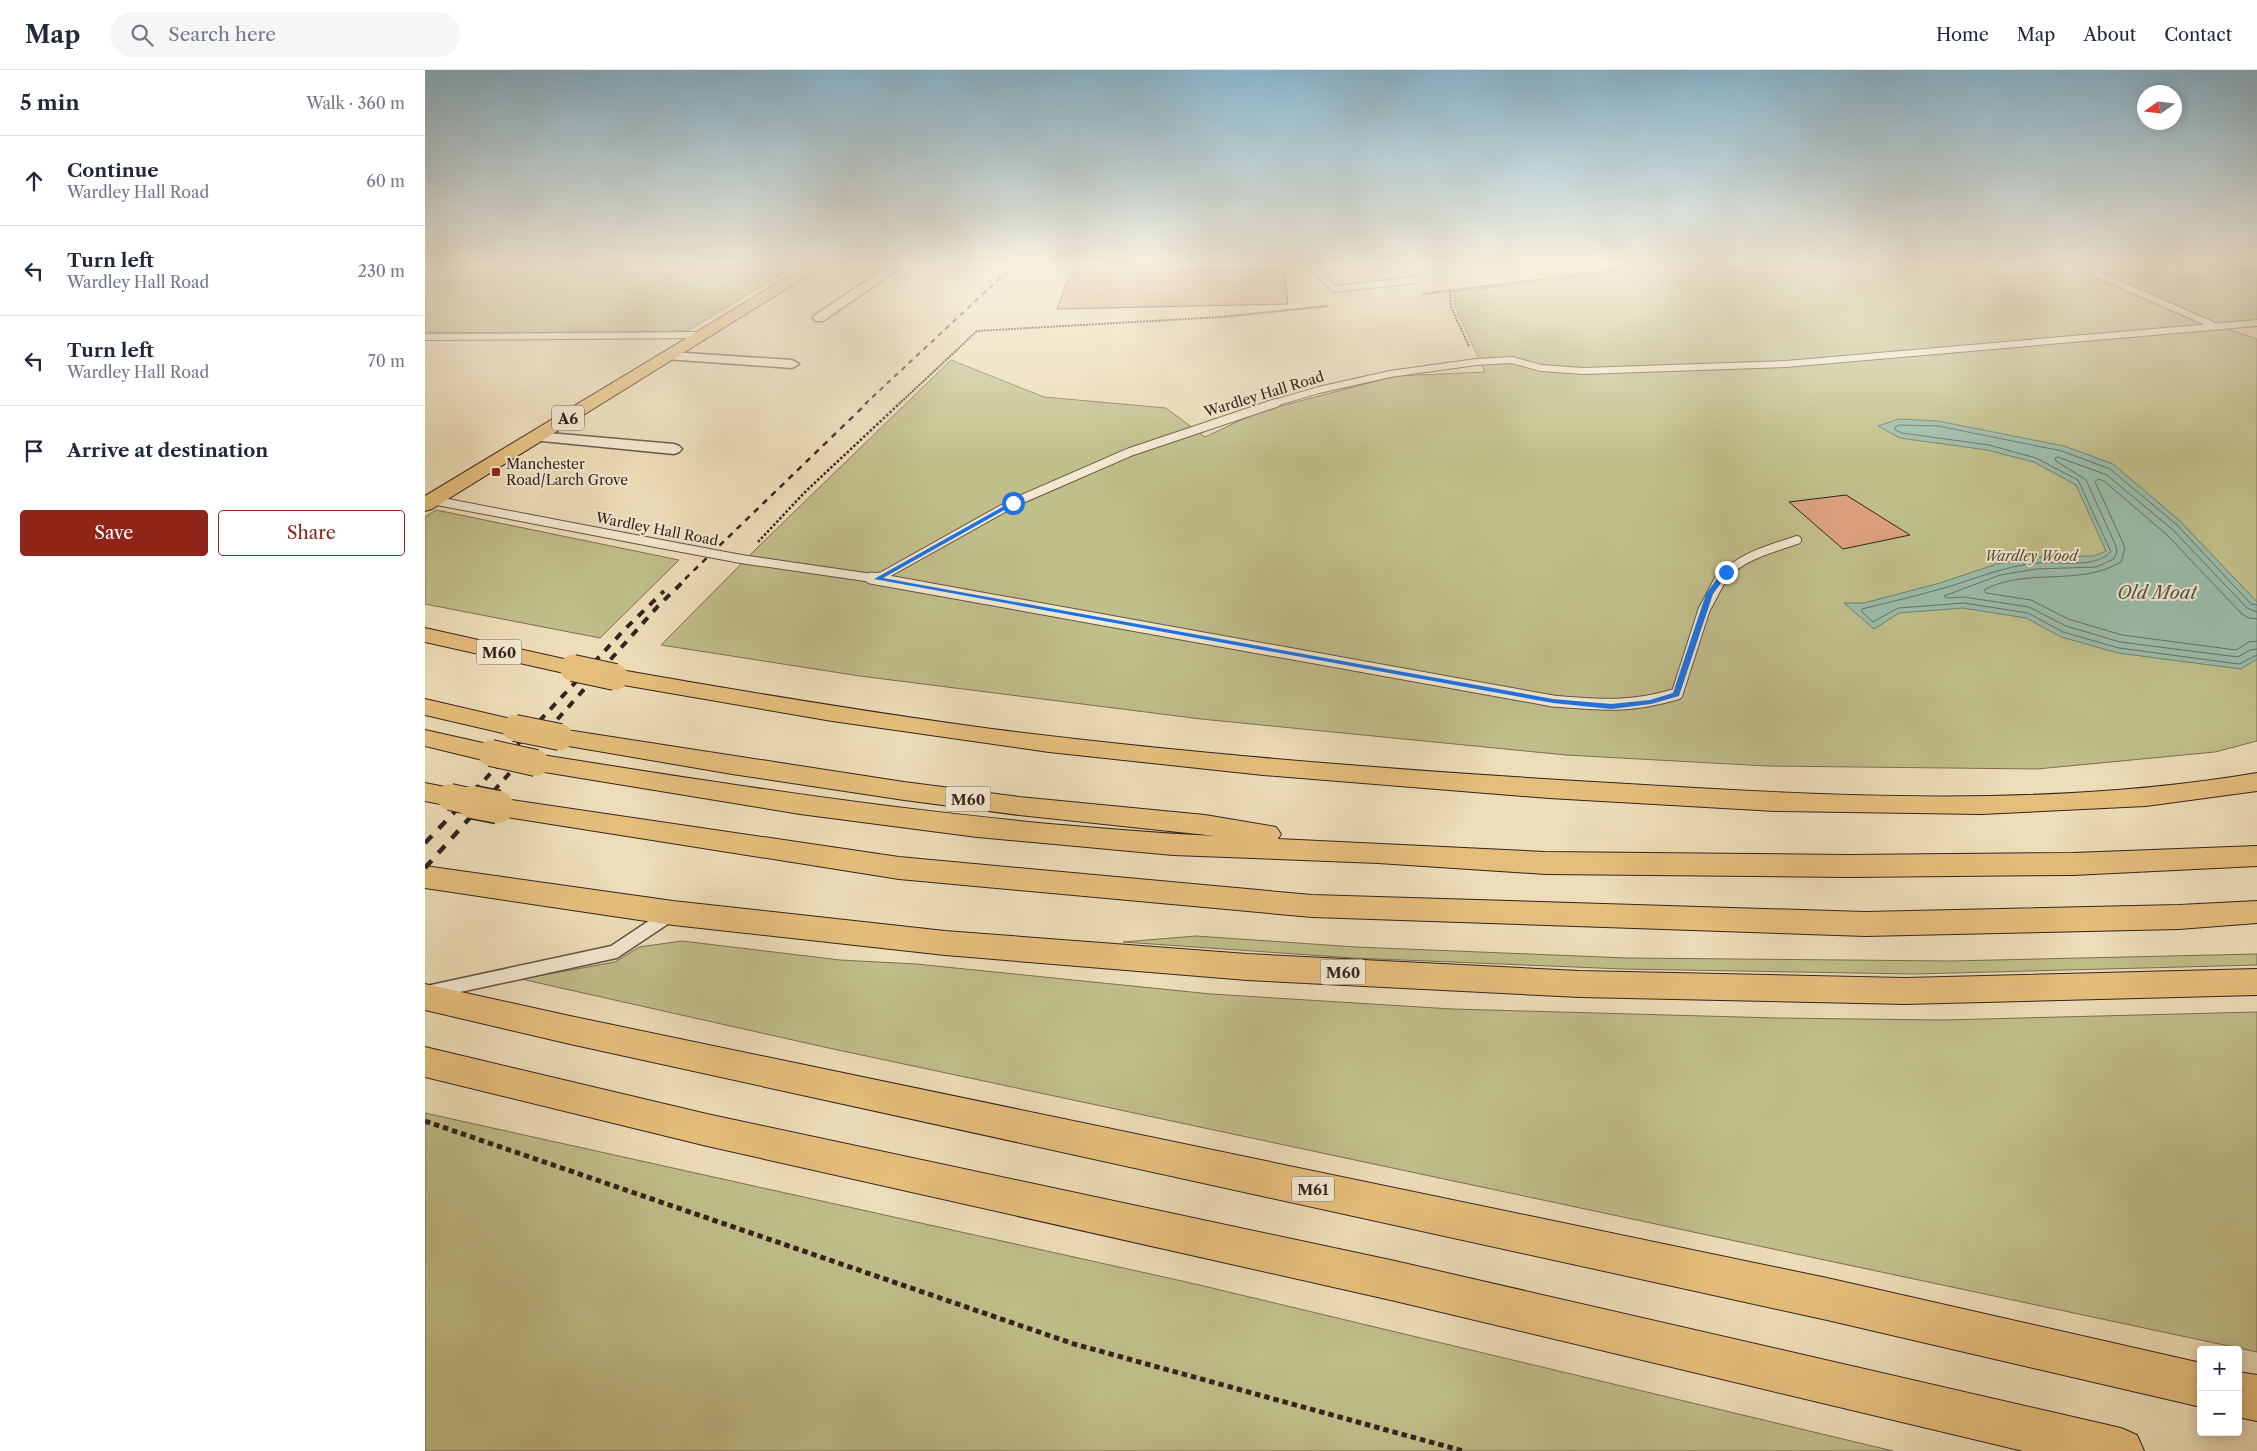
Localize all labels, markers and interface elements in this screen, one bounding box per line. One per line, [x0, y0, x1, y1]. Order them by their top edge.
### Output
search box [110, 12, 460, 57]
text: Map [25, 20, 80, 49]
icon: search [128, 21, 156, 49]
text: Search here [168, 23, 276, 46]
text: Home [1936, 24, 1989, 46]
text: Map [2017, 24, 2055, 46]
text: About [2083, 24, 2136, 46]
text: Contact [2164, 24, 2232, 46]
north arrow [2137, 85, 2182, 130]
text: 5 min [20, 90, 80, 115]
text: Walk · 360 m [306, 93, 405, 113]
text: Continue [67, 159, 159, 182]
icon: ahead [20, 167, 48, 195]
text: 60 m [366, 171, 405, 191]
text: Wardley Hall Road [67, 182, 209, 202]
text: Turn left [67, 249, 154, 272]
icon: left [20, 257, 48, 285]
text: 230 m [358, 261, 405, 281]
text: Wardley Hall Road [67, 272, 209, 292]
text: Turn left [67, 339, 154, 362]
icon: left [20, 347, 48, 375]
text: 70 m [368, 351, 405, 371]
text: Wardley Hall Road [67, 362, 209, 382]
street label: Wardley Hall Road [1201, 367, 1327, 421]
road number: A6 [552, 406, 584, 430]
icon: arrive [20, 437, 48, 465]
text: Arrive at destination [67, 439, 268, 462]
place label: Manchester Road/Larch Grove [506, 455, 628, 489]
marker: Manchester Road/Larch Grove [490, 466, 502, 478]
route start [1002, 492, 1025, 515]
street label: Wardley Hall Road [593, 508, 720, 550]
button: Save [20, 510, 208, 556]
button: Share [218, 510, 405, 556]
park label: Wardley Wood [1984, 547, 2079, 565]
route end [1715, 561, 1738, 584]
water label: Old Moat [2117, 582, 2198, 604]
road number: M60 [477, 640, 521, 664]
road number: M60 [945, 786, 991, 812]
road number: M60 [1321, 960, 1365, 984]
road number: M61 [1292, 1176, 1334, 1202]
map controls [2197, 1346, 2242, 1436]
button: + [2197, 1346, 2242, 1391]
button: − [2197, 1391, 2242, 1436]

